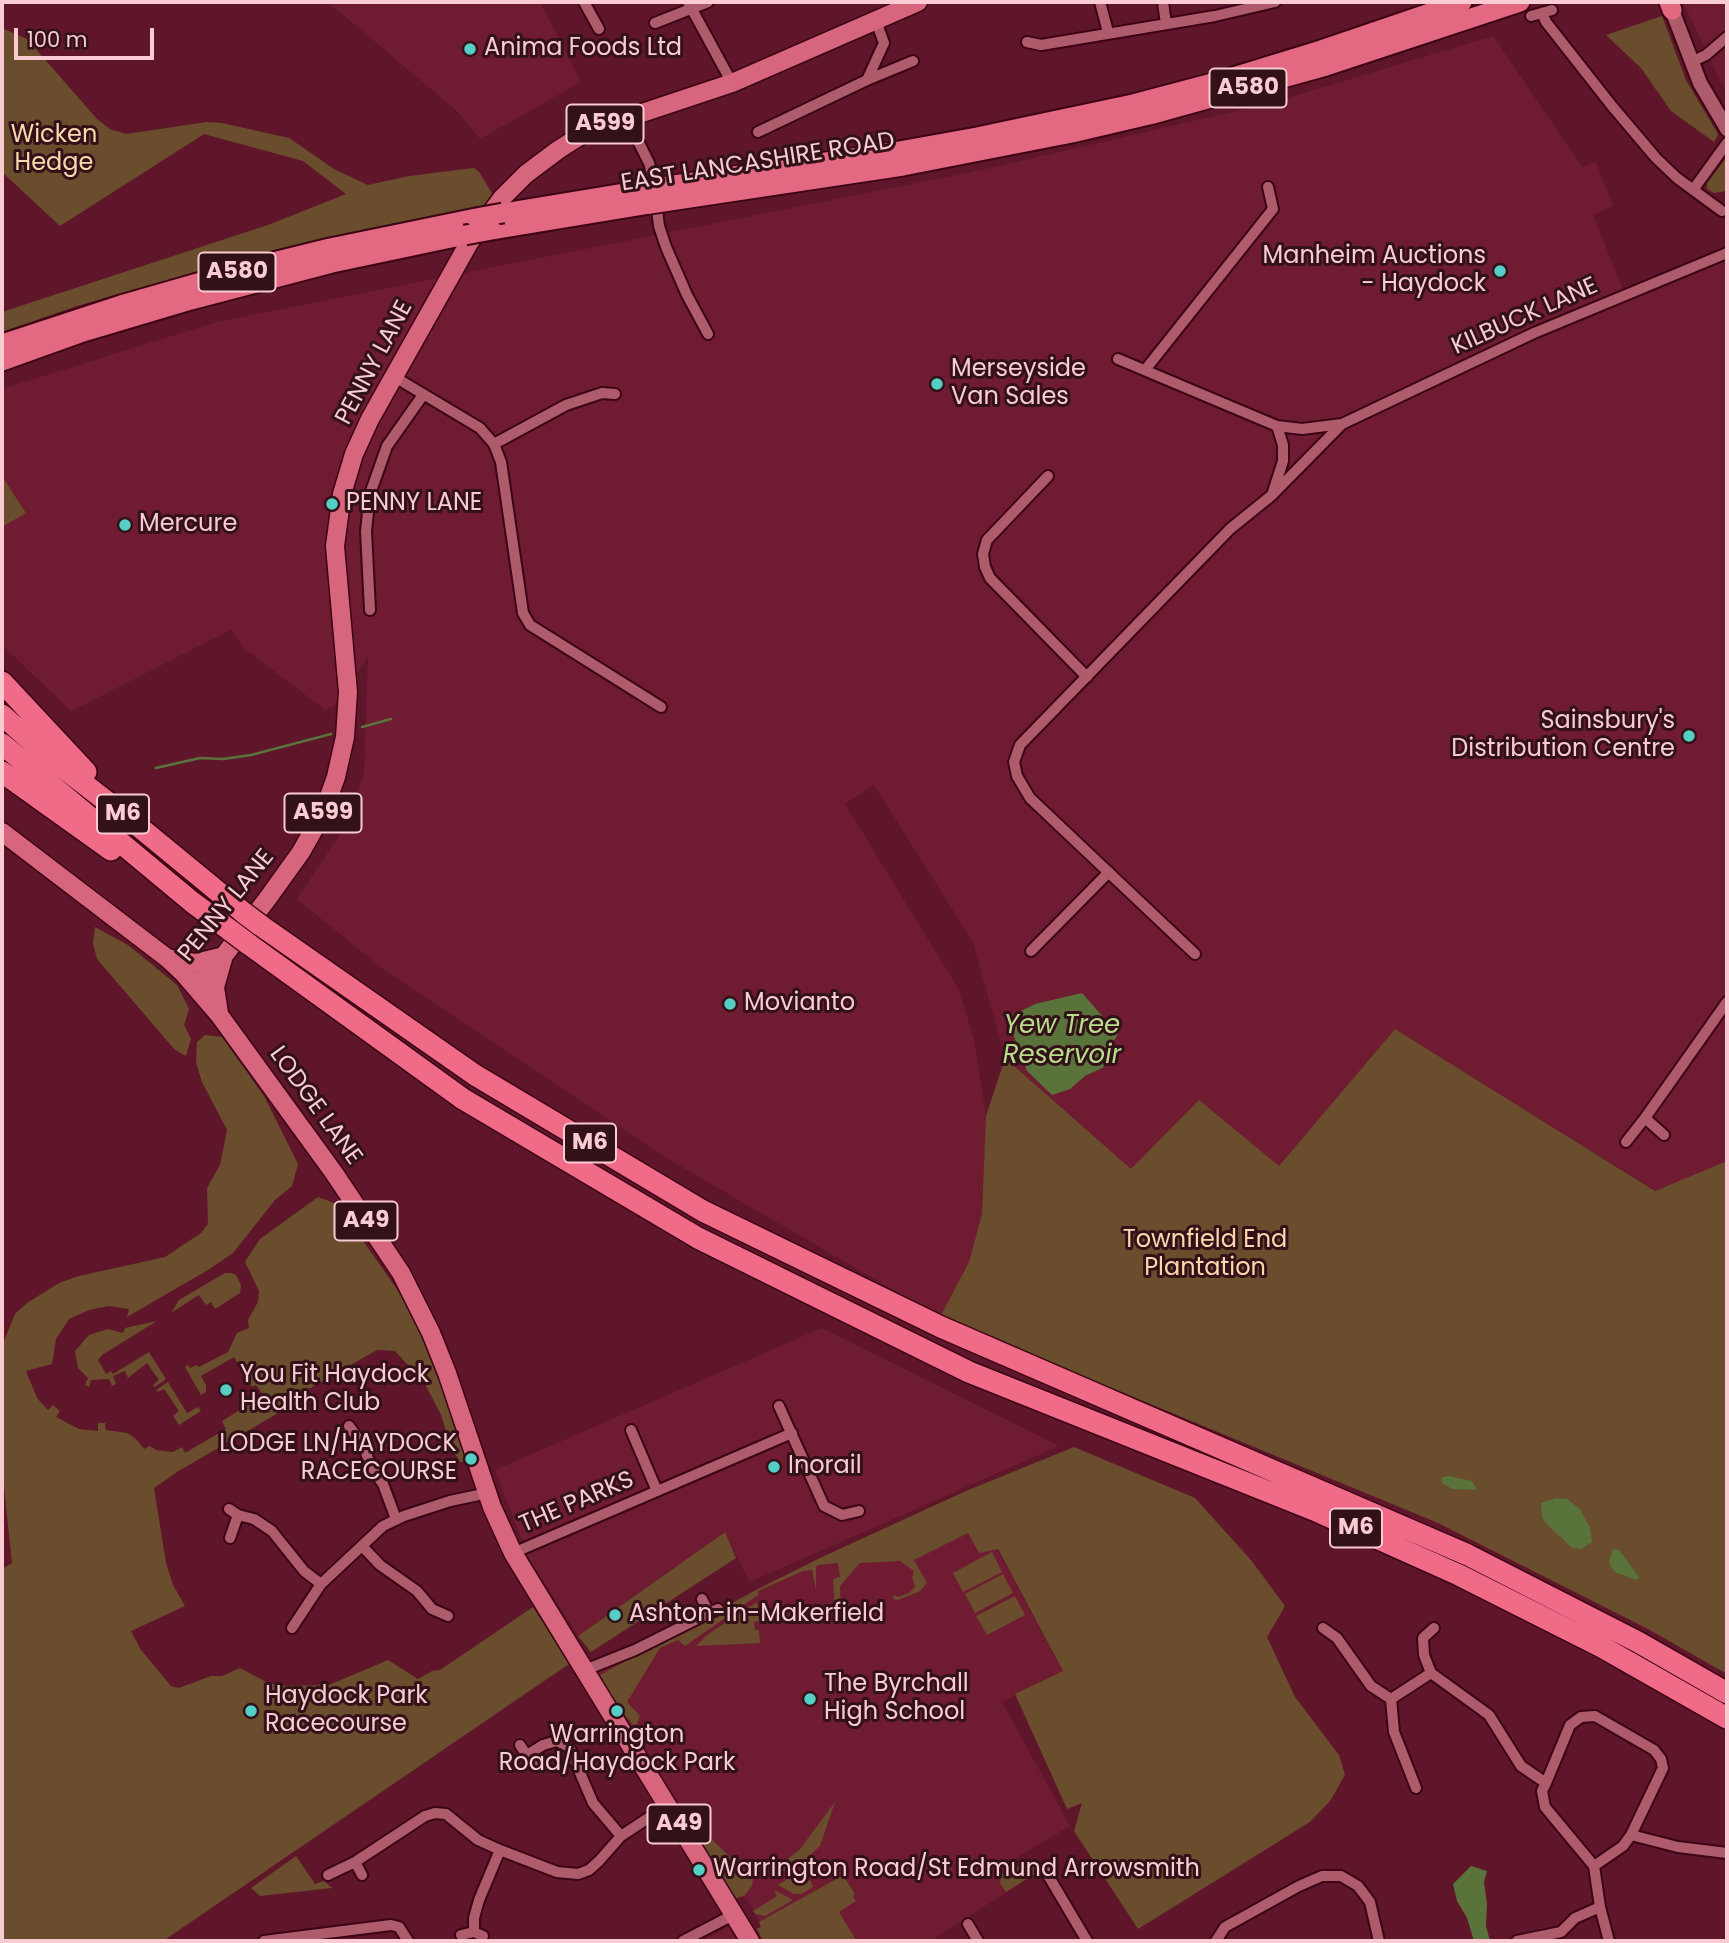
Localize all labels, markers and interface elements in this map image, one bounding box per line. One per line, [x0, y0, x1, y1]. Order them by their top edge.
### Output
scale bar [18, 14, 158, 58]
text: 100 m [27, 25, 87, 54]
place label: Anima Foods Ltd [484, 35, 682, 63]
marker: Anima Foods Ltd [462, 41, 478, 57]
road number: A580 [1210, 68, 1286, 108]
road number: A599 [566, 105, 644, 144]
park label: Wicken Hedge [11, 122, 97, 178]
street label: EAST LANCASHIRE ROAD [619, 127, 897, 199]
place label: Manheim Auctions - Haydock [1262, 243, 1486, 299]
road number: A580 [198, 252, 276, 292]
marker: Manheim Auctions - Haydock [1492, 263, 1508, 279]
street label: KILBUCK LANE [1448, 272, 1602, 362]
street label: PENNY LANE [330, 296, 420, 430]
place label: Merseyside Van Sales [951, 356, 1086, 412]
marker: Merseyside Van Sales [929, 376, 945, 392]
place label: PENNY LANE [346, 490, 482, 518]
marker: PENNY LANE [324, 496, 340, 512]
place label: Mercure [139, 511, 237, 539]
marker: Mercure [117, 517, 133, 533]
place label: Sainsbury's Distribution Centre [1451, 708, 1675, 764]
marker: Sainsbury's Distribution Centre [1681, 728, 1697, 744]
road number: A599 [284, 793, 362, 832]
road number: M6 [97, 794, 149, 834]
street label: PENNY LANE [173, 844, 281, 968]
place label: Movianto [744, 990, 855, 1018]
marker: Movianto [722, 996, 738, 1012]
water label: Yew Tree Reservoir [1003, 1010, 1121, 1072]
street label: LODGE LANE [262, 1041, 368, 1171]
road number: M6 [564, 1124, 616, 1162]
road number: A49 [334, 1202, 398, 1240]
park label: Townfield End Plantation [1123, 1227, 1287, 1283]
place label: You Fit Haydock Health Club [240, 1362, 429, 1418]
marker: You Fit Haydock Health Club [218, 1382, 234, 1398]
place label: LODGE LN/HAYDOCK RACECOURSE [219, 1431, 457, 1487]
marker: LODGE LN/HAYDOCK RACECOURSE [463, 1451, 479, 1467]
place label: Inorail [788, 1453, 862, 1481]
marker: Inorail [766, 1459, 782, 1475]
street label: THE PARKS [515, 1466, 639, 1540]
road number: M6 [1330, 1508, 1382, 1548]
place label: Ashton-in-Makerfield [629, 1601, 884, 1629]
marker: Ashton-in-Makerfield [607, 1607, 623, 1623]
place label: The Byrchall High School [824, 1671, 969, 1727]
place label: Haydock Park Racecourse [265, 1683, 428, 1739]
marker: The Byrchall High School [802, 1691, 818, 1707]
marker: Haydock Park Racecourse [243, 1703, 259, 1719]
marker: Warrington Road/Haydock Park [609, 1703, 625, 1719]
place label: Warrington Road/Haydock Park [499, 1722, 735, 1778]
road number: A49 [648, 1804, 710, 1843]
place label: Warrington Road/St Edmund Arrowsmith [713, 1856, 1200, 1884]
marker: Warrington Road/St Edmund Arrowsmith [691, 1862, 707, 1878]

